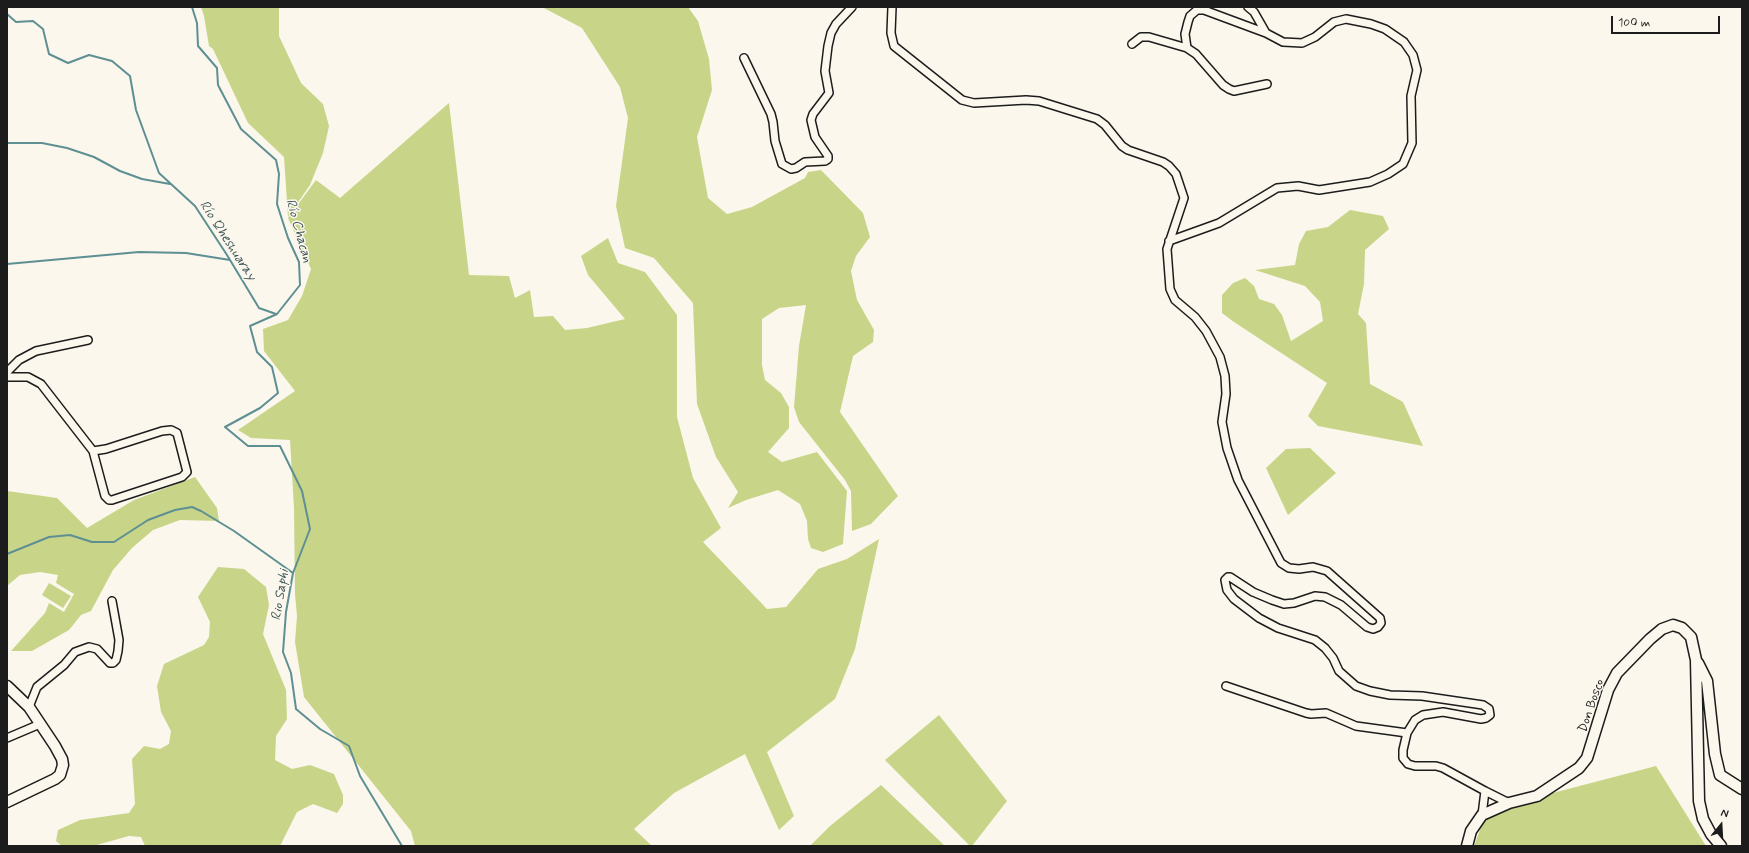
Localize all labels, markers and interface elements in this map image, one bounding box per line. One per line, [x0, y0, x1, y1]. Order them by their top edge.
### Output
scale bar [1613, 8, 1722, 34]
text: 100 m [1618, 15, 1650, 31]
water label: Río Chacan [281, 197, 315, 265]
water label: Río Qheshuaray [195, 198, 259, 284]
water label: Rio Saphi [269, 568, 293, 622]
street label: Don Bosco [1576, 677, 1608, 735]
north arrow [1701, 805, 1741, 845]
text: N [1719, 806, 1730, 821]

